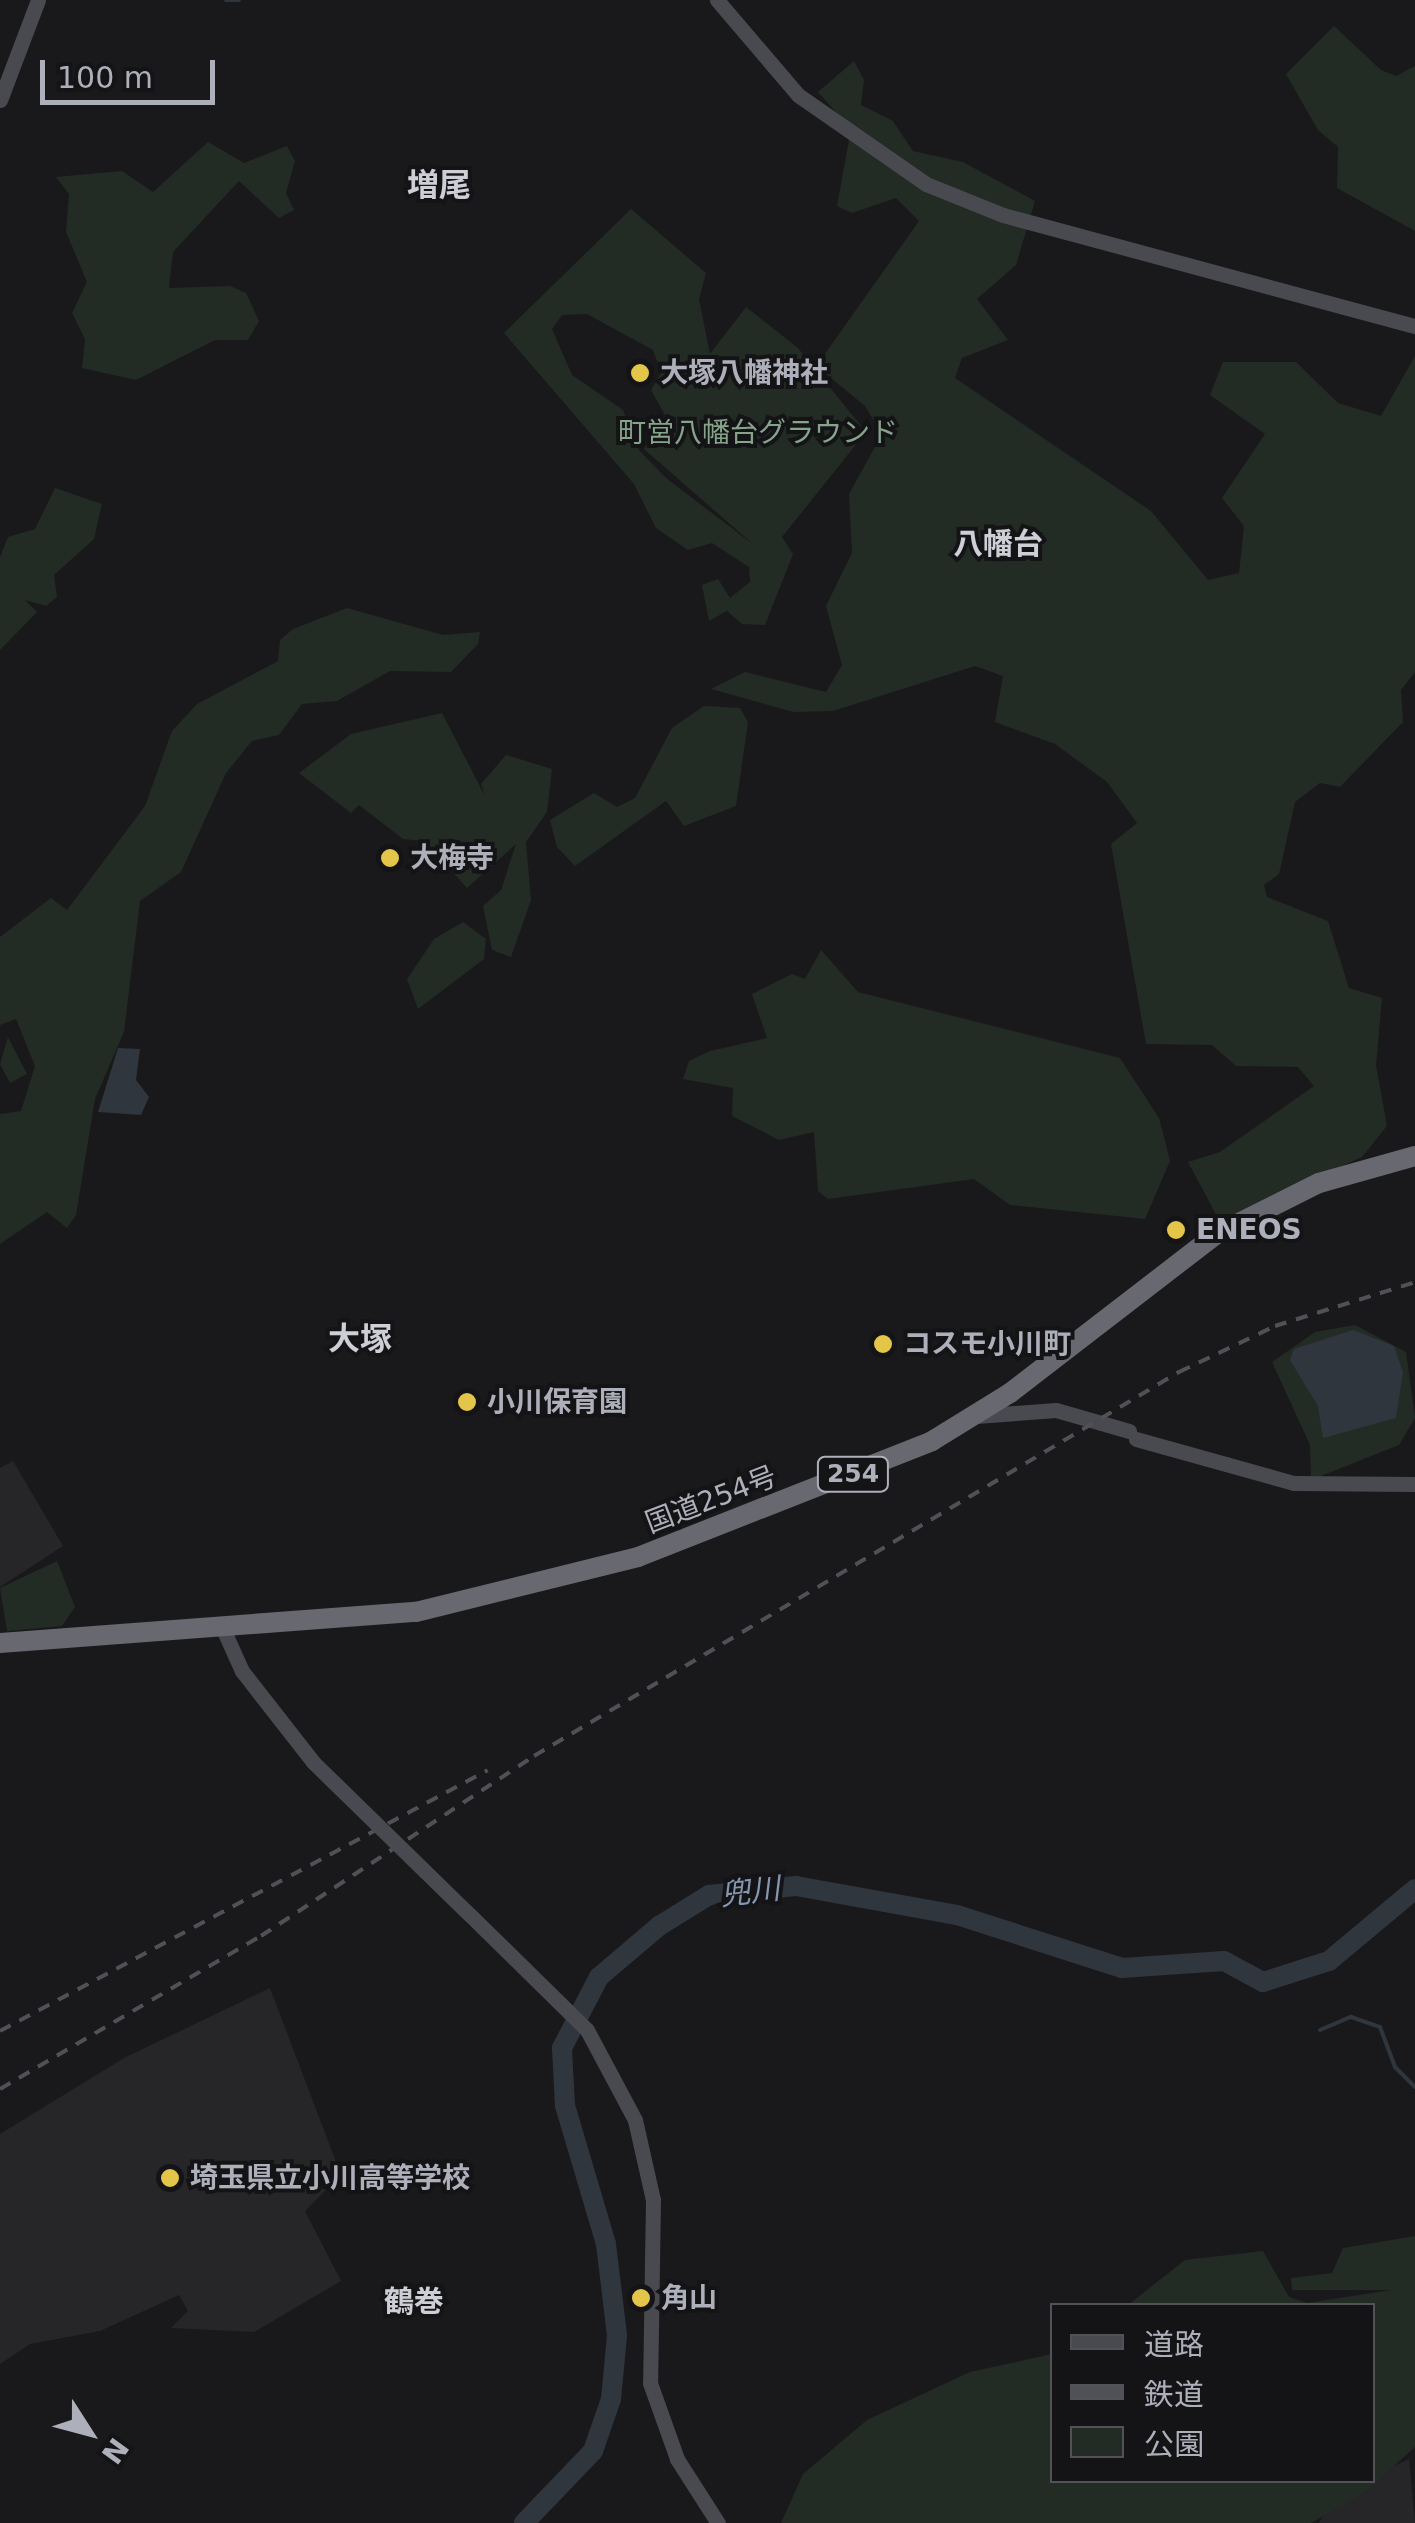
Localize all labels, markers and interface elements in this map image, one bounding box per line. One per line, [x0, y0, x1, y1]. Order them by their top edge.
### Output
scale bar [45, 40, 220, 102]
text: 100 m [57, 60, 153, 95]
district label: 増尾 [407, 166, 471, 204]
place label: 大塚八幡神社 [660, 356, 828, 390]
marker: 大塚八幡神社 [629, 362, 651, 384]
park label: 町営八幡台グラウンド [618, 416, 898, 450]
district label: 八幡台 [953, 526, 1043, 562]
place label: 大梅寺 [410, 841, 494, 875]
marker: 大梅寺 [379, 847, 401, 869]
place label: ENEOS [1196, 1213, 1302, 1247]
marker: ENEOS [1165, 1219, 1187, 1241]
district label: 大塚 [328, 1320, 392, 1358]
place label: コスモ小川町 [903, 1327, 1071, 1361]
marker: コスモ小川町 [872, 1333, 894, 1355]
place label: 小川保育園 [487, 1385, 627, 1419]
marker: 小川保育園 [456, 1391, 478, 1413]
road number: 254 [816, 1454, 890, 1494]
street label: 国道254号 [641, 1460, 781, 1540]
water label: 兜川 [718, 1870, 782, 1914]
place label: 埼玉県立小川高等学校 [190, 2161, 470, 2195]
marker: 埼玉県立小川高等学校 [159, 2167, 181, 2189]
place label: 角山 [661, 2281, 717, 2315]
district label: 鶴巻 [384, 2284, 444, 2320]
marker: 角山 [630, 2287, 652, 2309]
legend [1050, 2303, 1375, 2483]
text: 道路 [1144, 2327, 1204, 2362]
text: 鉄道 [1144, 2377, 1204, 2412]
north arrow [40, 2383, 140, 2483]
text: 公園 [1144, 2427, 1204, 2462]
text: N [94, 2432, 135, 2470]

